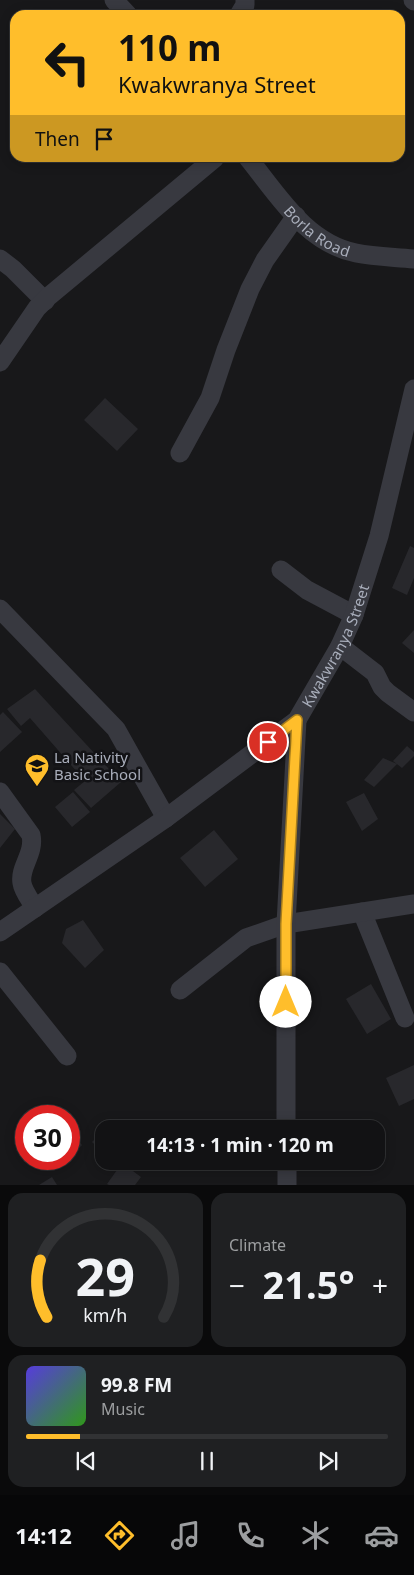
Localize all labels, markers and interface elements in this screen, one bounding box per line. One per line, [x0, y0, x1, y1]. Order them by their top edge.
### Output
text: 110 m [118, 24, 221, 71]
icon: left [35, 30, 100, 95]
text: Kwakwranya Street [118, 69, 316, 99]
icon: arrive [90, 125, 118, 153]
text: Then [35, 126, 80, 152]
street label: Borla Road [280, 201, 353, 261]
street label: Kwakwranya Street [297, 581, 373, 711]
pin [247, 721, 289, 763]
icon: arrive [254, 728, 282, 756]
place label: La Nativity Basic School [54, 747, 141, 784]
school or university icon: La Nativity Basic School [24, 753, 50, 787]
position arrow [259, 975, 311, 1027]
speed limit sign: 30 [15, 1105, 80, 1170]
text: 14:13 · 1 min · 120 m [146, 1132, 334, 1158]
text: Climate [229, 1234, 286, 1256]
text: 29 [76, 1240, 135, 1311]
text: 21.5° [263, 1258, 355, 1310]
text: − [229, 1266, 245, 1304]
text: + [372, 1266, 388, 1304]
text: km/h [84, 1303, 127, 1327]
text: 99.8 FM [101, 1372, 172, 1398]
text: Music [101, 1398, 145, 1420]
icon: previous [72, 1447, 100, 1475]
icon: pause [193, 1447, 221, 1475]
icon: next [314, 1447, 342, 1475]
icon: directions [102, 1518, 137, 1553]
icon: music [168, 1518, 203, 1553]
icon: phone [233, 1518, 268, 1553]
icon: climate [298, 1518, 333, 1553]
icon: car [364, 1518, 399, 1553]
text: 14:12 [15, 1520, 72, 1550]

